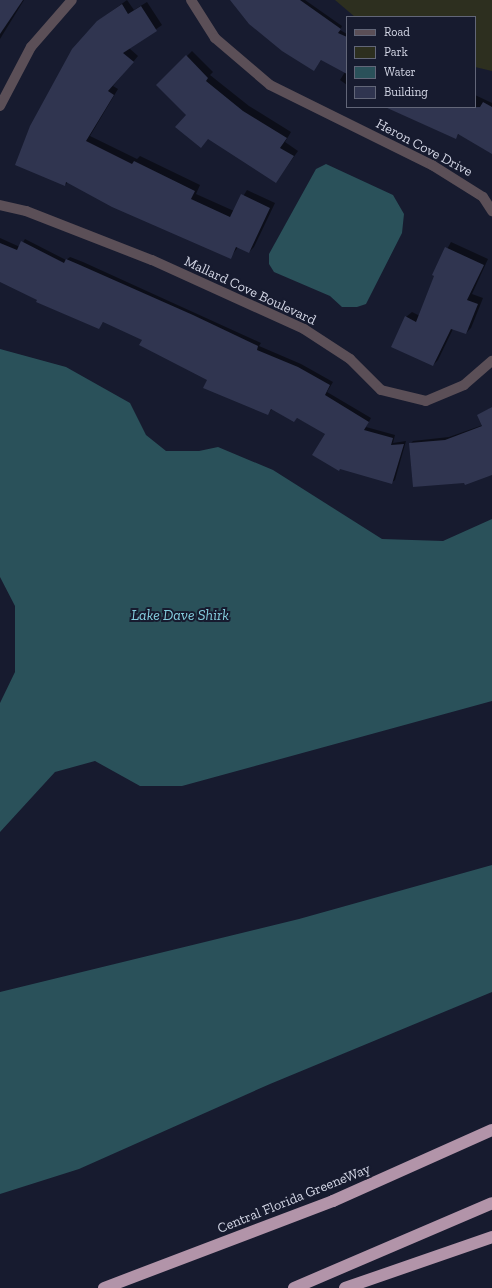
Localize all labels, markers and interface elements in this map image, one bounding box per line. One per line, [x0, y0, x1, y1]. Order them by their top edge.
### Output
legend [346, 16, 476, 108]
text: Road [384, 25, 410, 39]
text: Park [384, 45, 408, 59]
text: Water [384, 65, 416, 79]
text: Building [384, 85, 428, 99]
street label: Heron Cove Drive [373, 116, 475, 180]
street label: Mallard Cove Boulevard [181, 253, 319, 329]
water label: Lake Dave Shirk [131, 607, 229, 625]
street label: Central Florida GreeneWay [215, 1161, 373, 1237]

